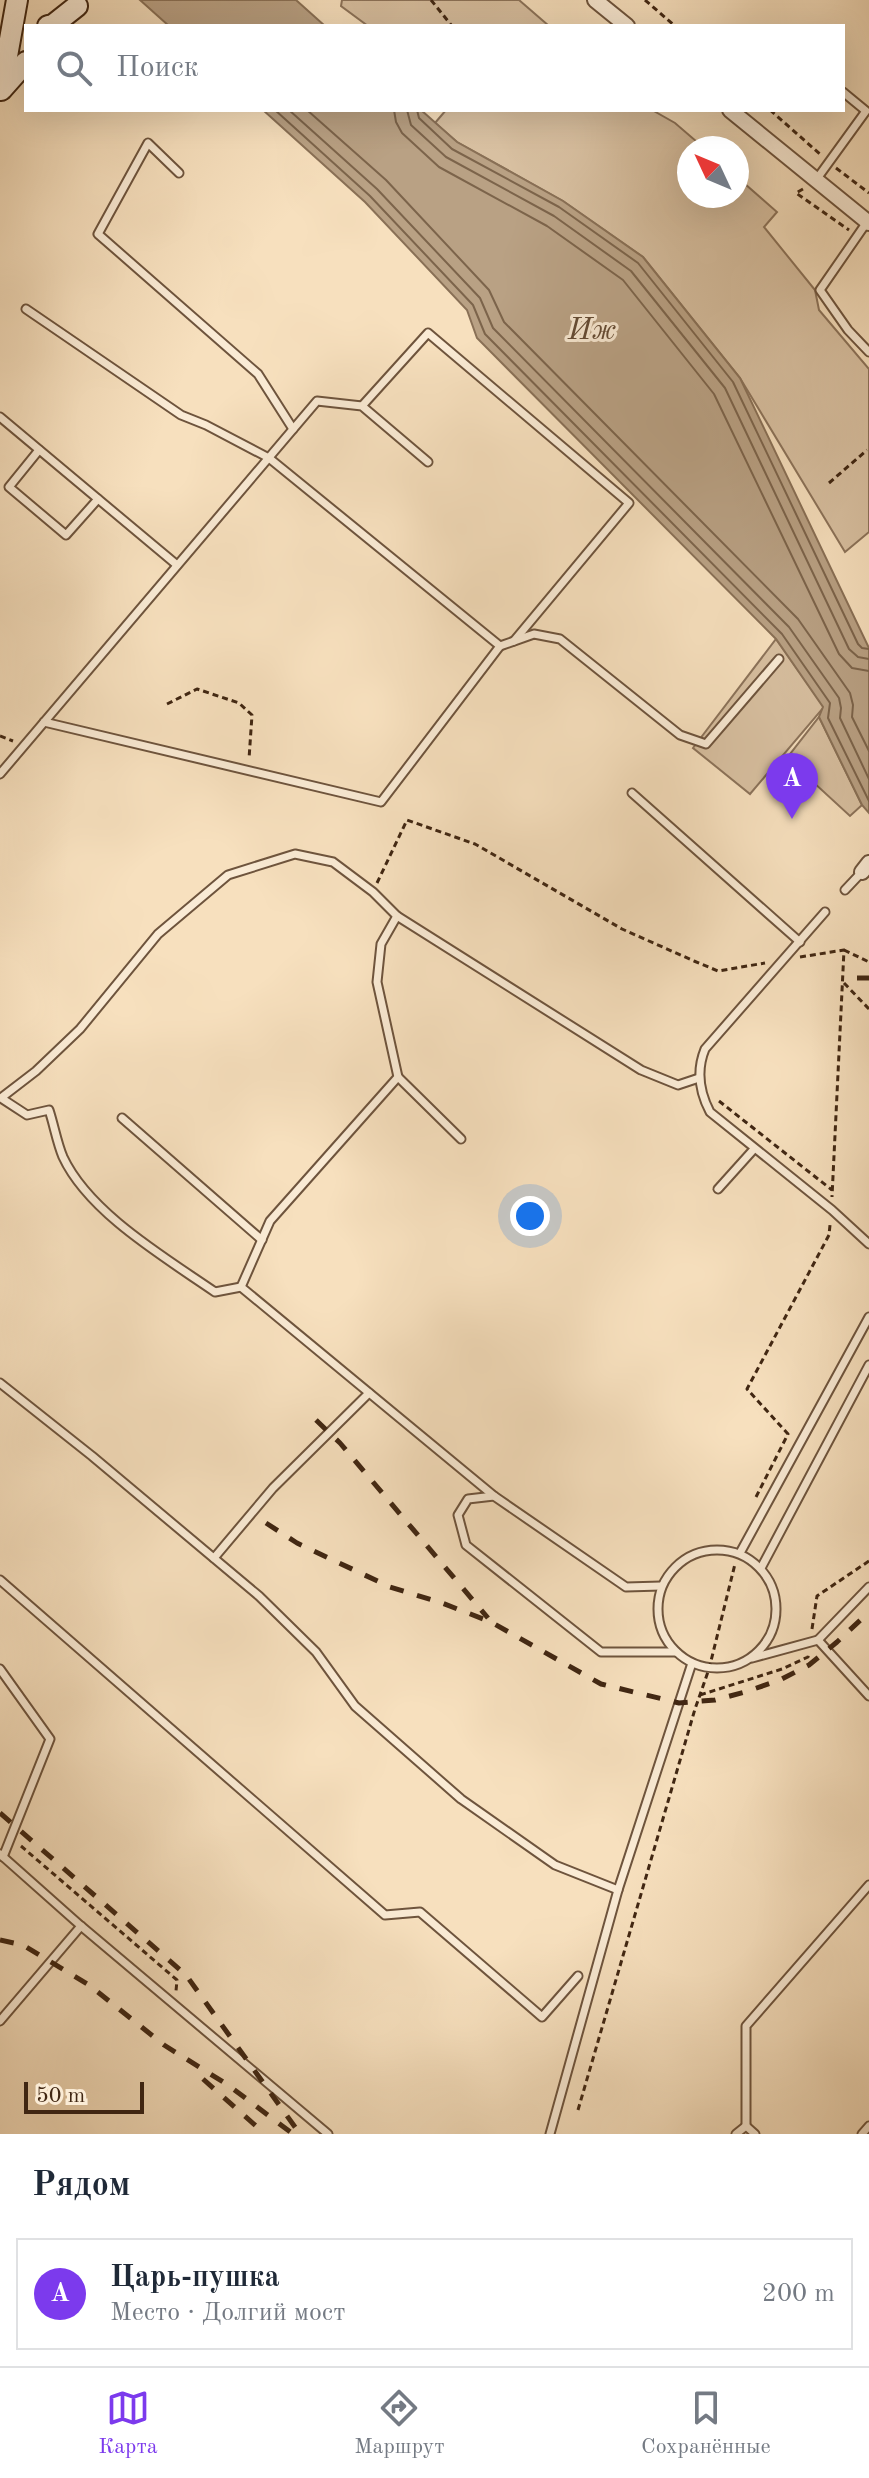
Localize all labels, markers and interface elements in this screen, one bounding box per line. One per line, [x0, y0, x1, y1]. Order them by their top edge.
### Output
search box [24, 24, 845, 112]
icon: search [52, 46, 96, 90]
text: Поиск [116, 53, 199, 83]
north arrow [677, 136, 749, 208]
water label: Иж [567, 316, 616, 346]
pin: A [766, 753, 818, 819]
your location [510, 1196, 550, 1236]
scale bar [24, 2078, 144, 2114]
text: 50 m [36, 2085, 85, 2107]
text: Рядом [32, 2169, 131, 2203]
text: Царь-пушка [110, 2263, 280, 2293]
text: A [50, 2281, 70, 2307]
text: 200 m [762, 2281, 835, 2307]
text: Место · Долгий мост [110, 2300, 345, 2326]
tab: Карта [98, 2386, 158, 2461]
tab: Маршрут [354, 2386, 445, 2461]
tab: Сохранённые [641, 2386, 771, 2461]

